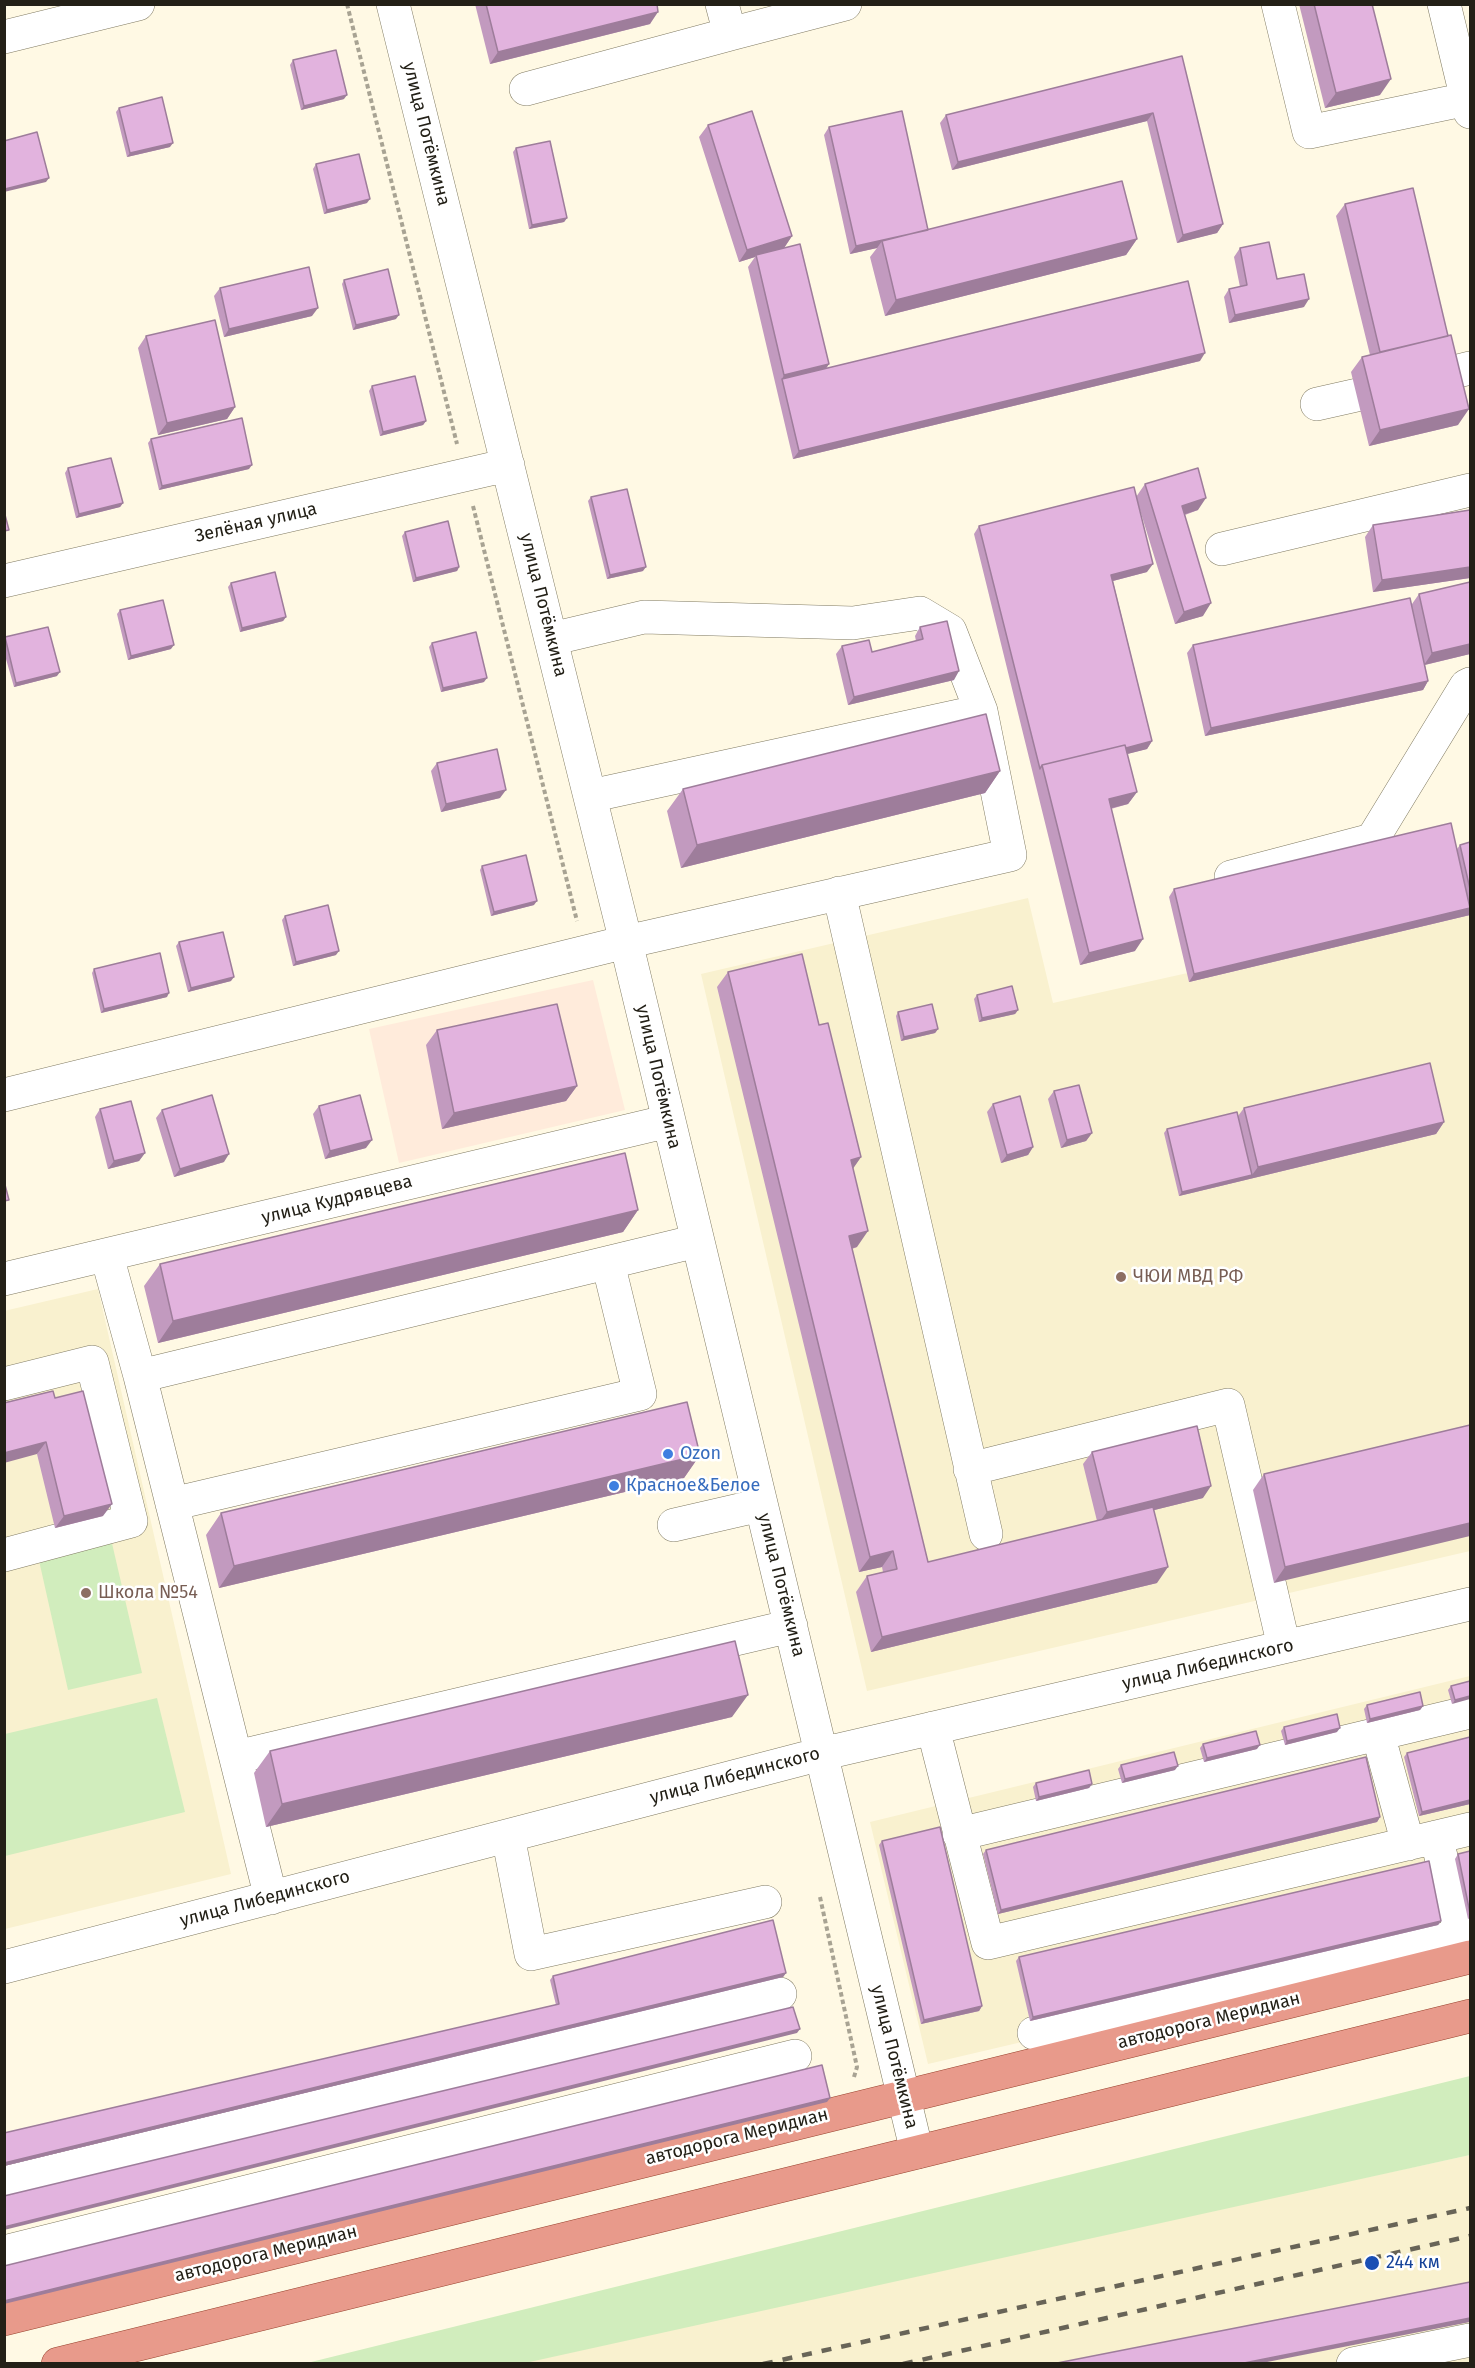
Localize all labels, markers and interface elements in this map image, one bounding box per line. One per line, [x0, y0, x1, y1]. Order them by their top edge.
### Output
street label: улица Потёмкина [398, 60, 454, 208]
street label: Зелёная улица [193, 498, 319, 548]
street label: улица Потёмкина [515, 531, 571, 679]
street label: улица Потёмкина [631, 1003, 685, 1151]
street label: улица Кудрявцева [259, 1171, 415, 1229]
place label: ЧЮИ МВД РФ [1133, 1266, 1243, 1288]
marker: ЧЮИ МВД РФ [1114, 1270, 1128, 1284]
place label: Ozon [680, 1443, 721, 1465]
marker: Ozon [661, 1447, 675, 1461]
place label: Красное&Белое [626, 1475, 760, 1497]
marker: Красное&Белое [607, 1479, 621, 1493]
street label: улица Потёмкина [753, 1511, 809, 1659]
place label: Школа №54 [98, 1582, 198, 1604]
marker: Школа №54 [79, 1586, 93, 1600]
street label: улица Либединского [1120, 1635, 1296, 1695]
street label: улица Либединского [648, 1743, 822, 1809]
street label: улица Либединского [178, 1866, 352, 1932]
street label: улица Потёмкина [866, 1983, 922, 2131]
street label: автодорога Меридиан [1115, 1988, 1303, 2054]
street label: автодорога Меридиан [643, 2104, 831, 2170]
street label: автодорога Меридиан [172, 2221, 360, 2287]
place label: 244 км [1386, 2252, 1440, 2274]
marker: 244 км [1363, 2254, 1381, 2272]

